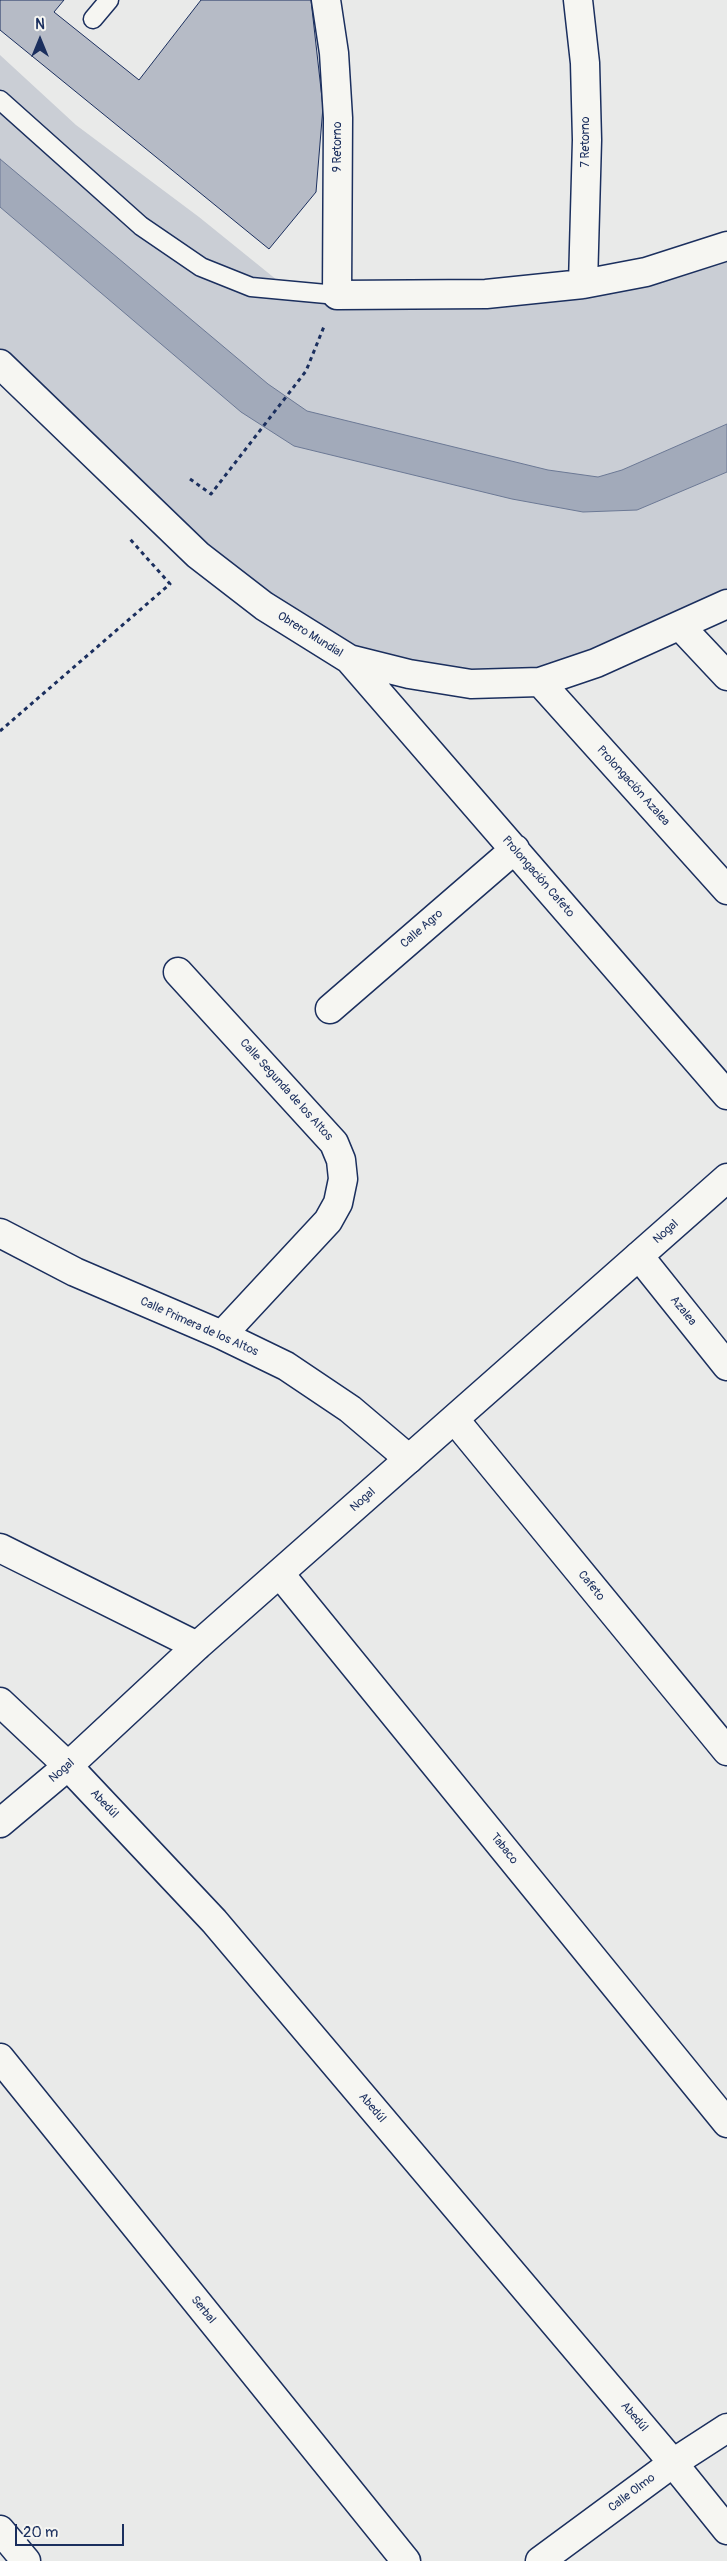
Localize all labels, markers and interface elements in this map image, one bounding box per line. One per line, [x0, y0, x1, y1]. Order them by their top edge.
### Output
north arrow [15, 15, 65, 65]
text: N [35, 16, 45, 33]
street label: 7 Retorno [579, 117, 593, 167]
street label: 9 Retorno [331, 122, 345, 172]
street label: Obrero Mundial [275, 609, 345, 661]
street label: Prolongación Azalea [593, 743, 673, 829]
street label: Prolongación Cafeto [499, 833, 577, 921]
street label: Calle Agro [398, 907, 446, 951]
street label: Calle Segunda de los Altos [236, 1036, 336, 1144]
street label: Nogal [650, 1217, 682, 1247]
street label: Azalea [667, 1293, 699, 1329]
street label: Calle Primera de los Altos [138, 1294, 260, 1360]
street label: Nogal [347, 1485, 379, 1515]
street label: Cafeto [575, 1568, 607, 1604]
street label: Nogal [46, 1756, 78, 1786]
street label: Abedúl [87, 1786, 121, 1822]
street label: Tabaco [487, 1831, 521, 1867]
street label: Abedúl [355, 2090, 389, 2126]
street label: Serbal [187, 2293, 219, 2327]
street label: Abedúl [617, 2399, 651, 2435]
street label: Calle Olmo [606, 2471, 658, 2515]
scale bar [18, 2514, 126, 2546]
text: 20 m [23, 2523, 58, 2542]

